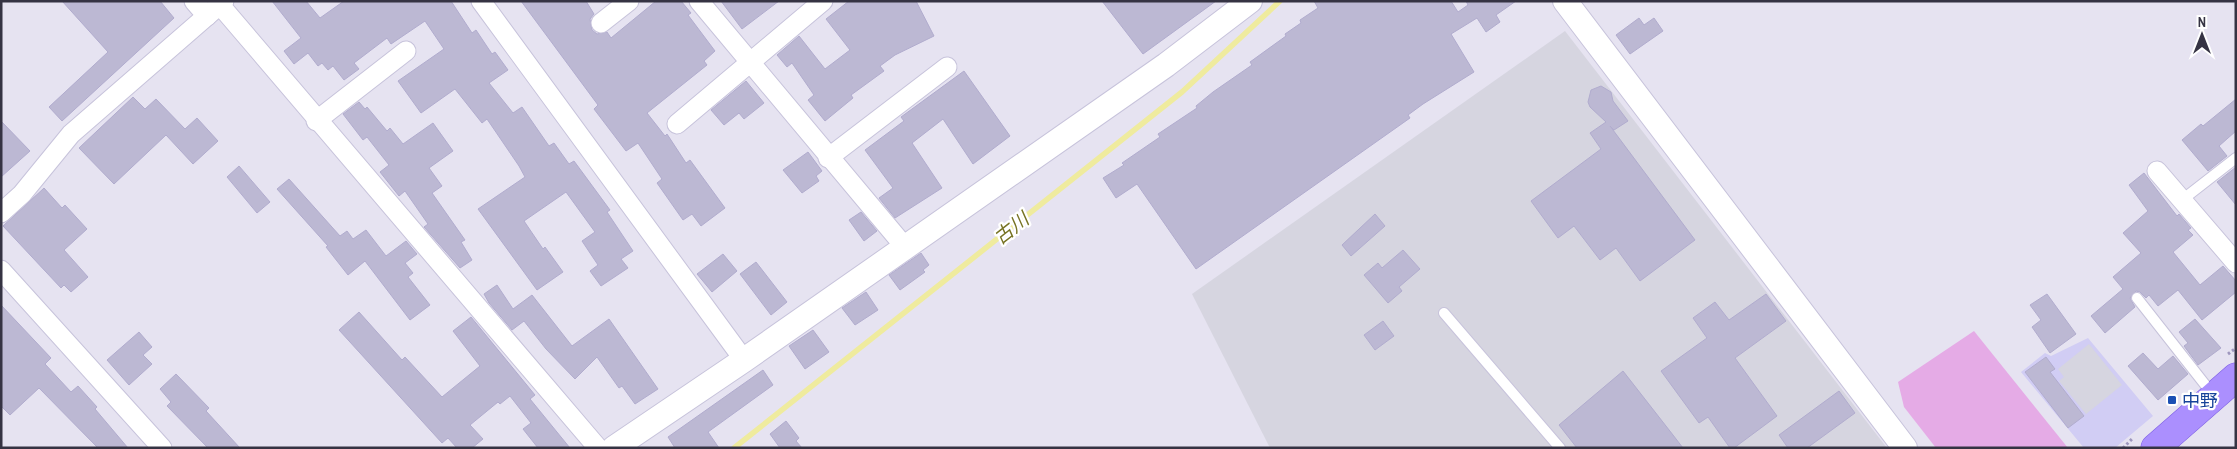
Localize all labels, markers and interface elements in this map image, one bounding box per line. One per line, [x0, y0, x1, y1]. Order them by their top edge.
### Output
north arrow [2177, 10, 2227, 60]
text: N [2198, 13, 2206, 31]
water label: 古川 [988, 205, 1036, 250]
place label: 中野 [2182, 388, 2218, 413]
marker: 中野 [2166, 394, 2178, 406]

